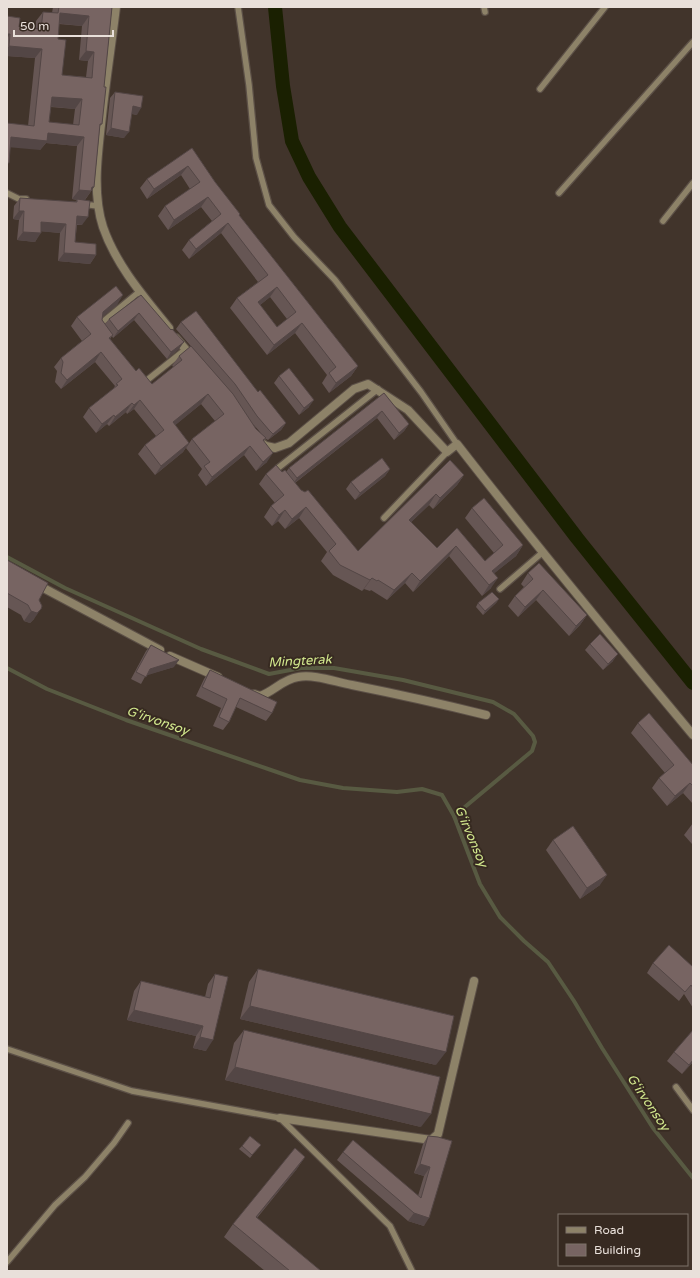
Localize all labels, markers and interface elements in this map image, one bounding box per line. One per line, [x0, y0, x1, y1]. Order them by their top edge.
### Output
scale bar [14, 12, 113, 38]
text: 50 m [20, 19, 49, 33]
water label: Mingterak [268, 651, 333, 671]
water label: G‘irvonsoy [124, 703, 193, 740]
water label: G‘irvonsoy [451, 803, 492, 871]
water label: G‘irvonsoy [623, 1071, 674, 1136]
legend [558, 1214, 688, 1266]
text: Road [594, 1223, 624, 1237]
text: Building [594, 1243, 641, 1257]

